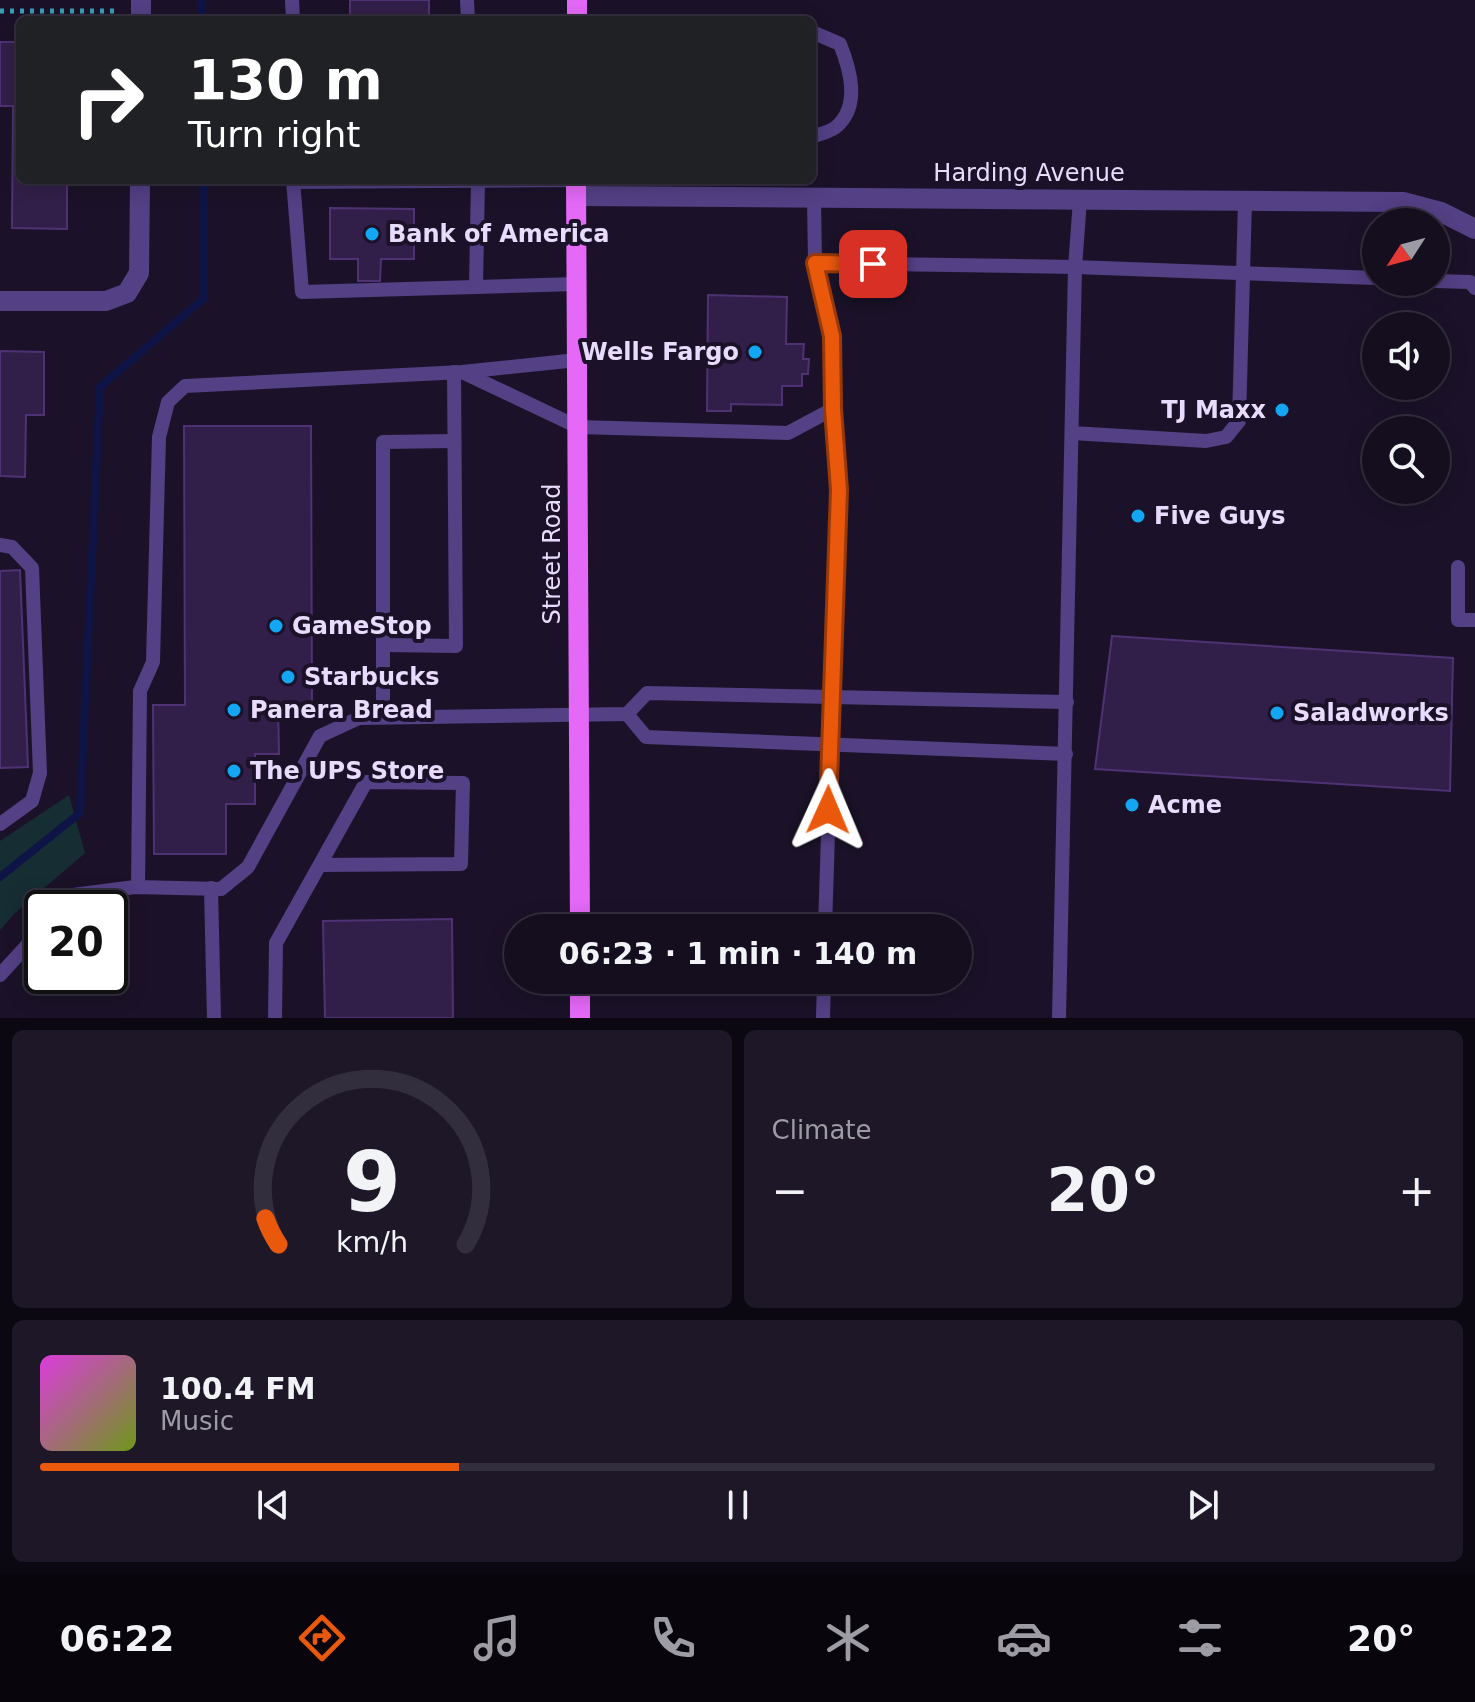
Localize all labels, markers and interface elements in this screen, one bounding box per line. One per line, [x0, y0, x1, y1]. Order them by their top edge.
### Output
text: 130 m [188, 47, 383, 112]
icon: right [56, 48, 160, 152]
text: Turn right [188, 114, 360, 155]
street label: Harding Avenue [933, 159, 1125, 187]
north arrow [1362, 208, 1450, 296]
map controls [1362, 208, 1450, 504]
place label: Bank of America [388, 220, 610, 248]
marker: Bank of America [363, 225, 381, 243]
pin [839, 230, 907, 298]
icon: arrive [851, 242, 895, 286]
button: sound [1362, 312, 1450, 400]
place label: Wells Fargo [581, 338, 739, 366]
marker: Wells Fargo [746, 343, 764, 361]
place label: TJ Maxx [1161, 396, 1267, 424]
marker: TJ Maxx [1273, 401, 1291, 419]
button: search [1362, 416, 1450, 504]
street label: Street Road [538, 484, 566, 624]
place label: Five Guys [1154, 502, 1286, 530]
marker: Five Guys [1129, 507, 1147, 525]
place label: GameStop [292, 612, 432, 640]
marker: GameStop [267, 617, 285, 635]
place label: Starbucks [304, 663, 440, 691]
marker: Starbucks [279, 668, 297, 686]
place label: Panera Bread [250, 696, 433, 724]
place label: Saladworks [1293, 699, 1449, 727]
marker: Panera Bread [225, 701, 243, 719]
marker: Saladworks [1268, 704, 1286, 722]
place label: The UPS Store [250, 757, 444, 785]
marker: The UPS Store [225, 762, 243, 780]
position arrow [786, 768, 870, 852]
place label: Acme [1148, 791, 1222, 819]
marker: Acme [1123, 796, 1141, 814]
speed limit sign: 20 [24, 890, 128, 994]
text: 06:23 · 1 min · 140 m [559, 936, 917, 971]
text: Climate [772, 1115, 872, 1145]
text: 9 [343, 1134, 401, 1231]
text: 20° [1047, 1155, 1160, 1225]
text: − [772, 1165, 808, 1216]
text: + [1398, 1165, 1435, 1216]
text: km/h [336, 1225, 408, 1259]
text: 100.4 FM [160, 1371, 316, 1406]
text: Music [160, 1406, 234, 1436]
icon: previous [251, 1483, 295, 1527]
icon: pause [716, 1483, 760, 1527]
icon: next [1181, 1483, 1225, 1527]
icon: directions [294, 1610, 350, 1666]
icon: music [469, 1610, 525, 1666]
icon: phone [645, 1610, 701, 1666]
icon: climate [820, 1610, 876, 1666]
icon: car [996, 1610, 1052, 1666]
icon: filters [1172, 1610, 1228, 1666]
text: 06:22 [60, 1618, 174, 1659]
text: 20° [1347, 1618, 1415, 1659]

